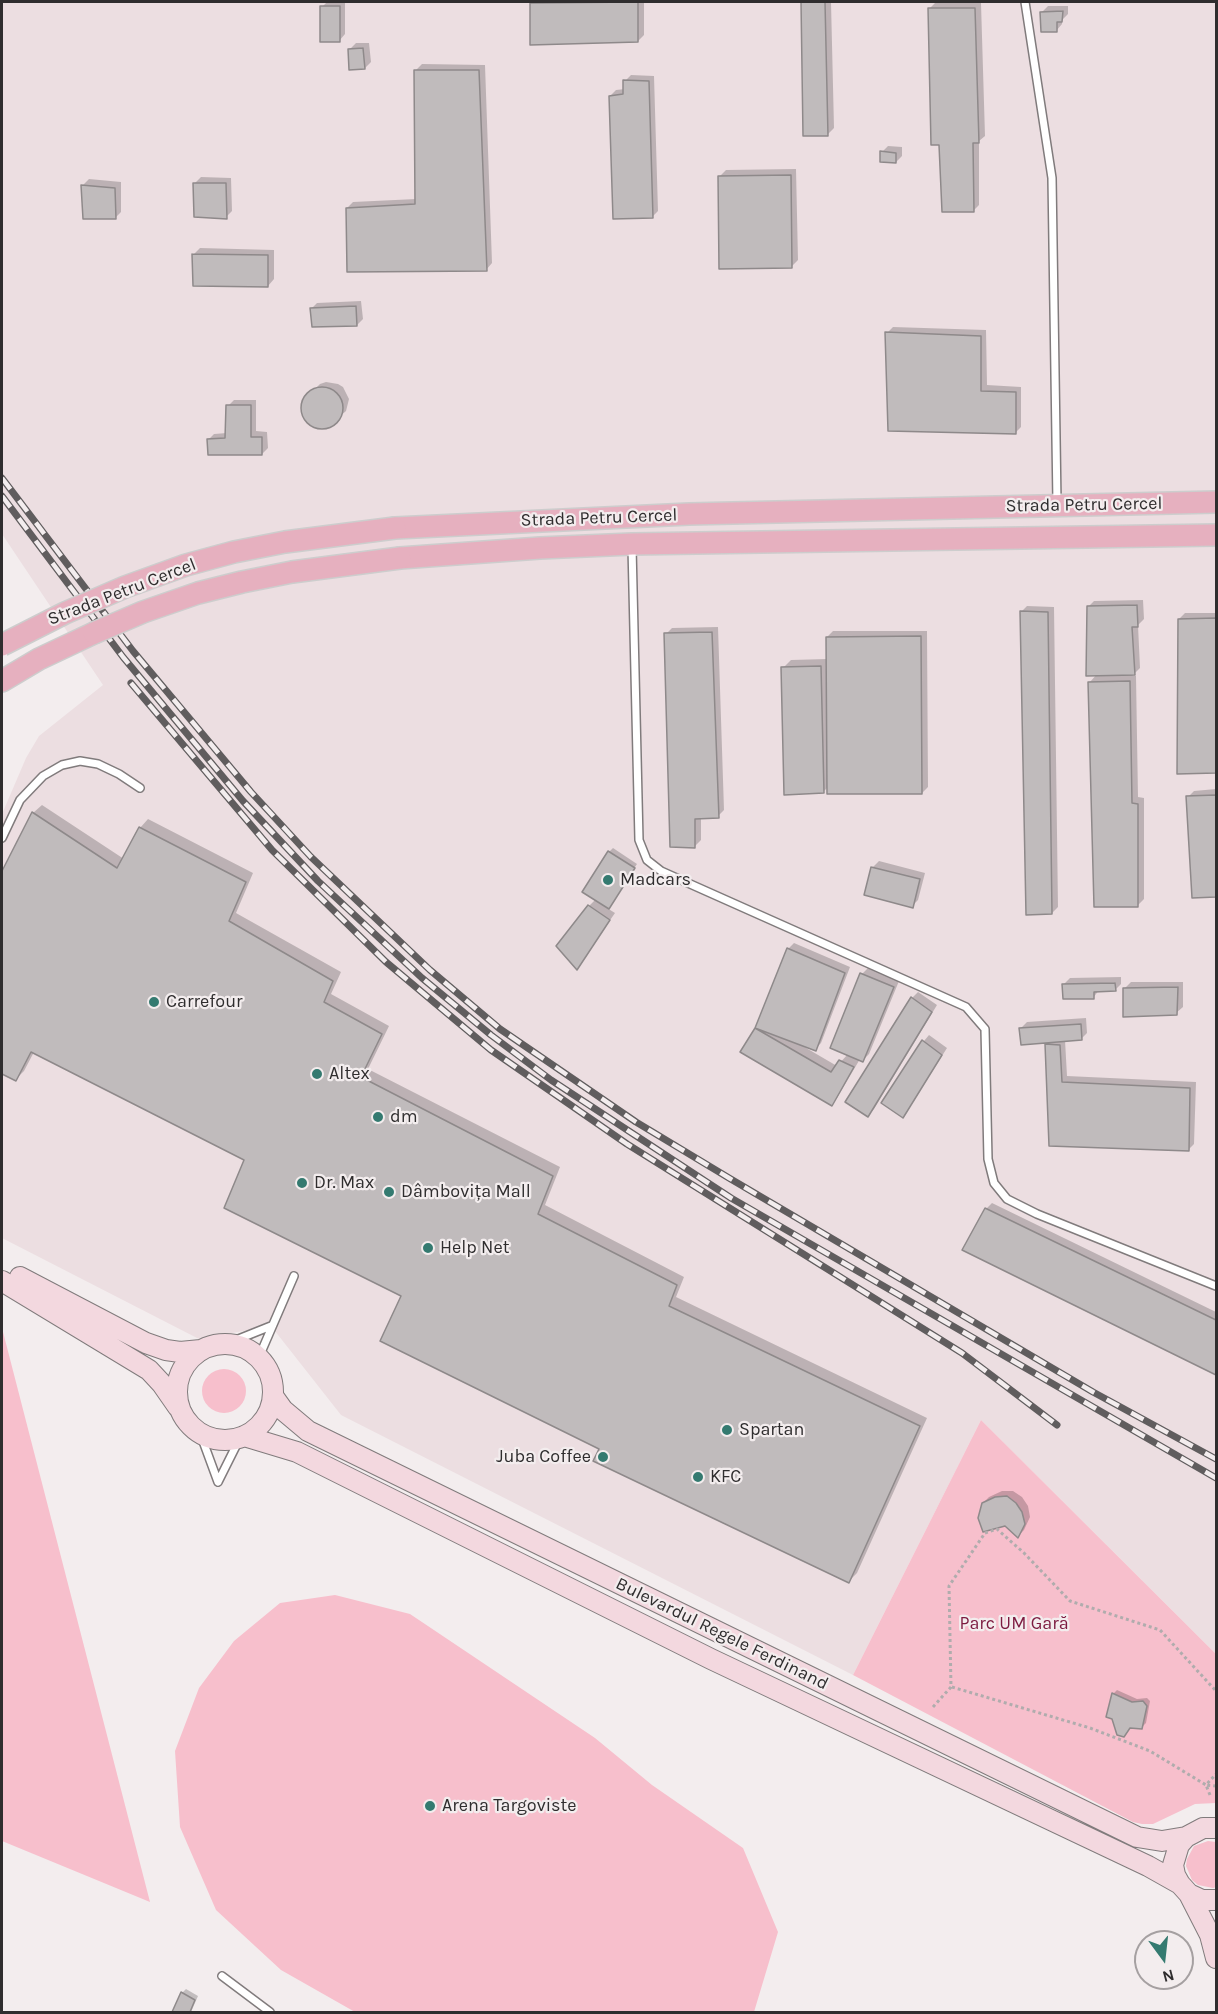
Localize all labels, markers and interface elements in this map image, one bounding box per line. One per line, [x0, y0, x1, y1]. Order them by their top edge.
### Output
street label: Strada Petru Cercel [1005, 493, 1163, 517]
street label: Strada Petru Cercel [520, 504, 678, 532]
street label: Strada Petru Cercel [45, 554, 199, 630]
place label: Madcars [620, 869, 691, 891]
marker: Madcars [601, 873, 615, 887]
place label: Carrefour [166, 991, 243, 1013]
marker: Carrefour [147, 995, 161, 1009]
place label: Altex [329, 1063, 370, 1085]
marker: Altex [310, 1067, 324, 1081]
place label: dm [390, 1106, 418, 1128]
marker: dm [371, 1110, 385, 1124]
place label: Dr. Max [314, 1172, 374, 1194]
marker: Dr. Max [295, 1176, 309, 1190]
place label: Dâmbovița Mall [401, 1181, 531, 1203]
marker: Dâmbovița Mall [382, 1185, 396, 1199]
place label: Help Net [440, 1237, 509, 1259]
marker: Help Net [421, 1241, 435, 1255]
place label: Spartan [739, 1419, 804, 1441]
marker: Spartan [720, 1423, 734, 1437]
place label: Juba Coffee [496, 1446, 591, 1468]
marker: Juba Coffee [596, 1450, 610, 1464]
place label: KFC [710, 1466, 741, 1488]
marker: KFC [691, 1470, 705, 1484]
street label: Bulevardul Regele Ferdinand [612, 1573, 832, 1695]
park label: Parc UM Gară [959, 1613, 1069, 1635]
place label: Arena Targoviste [442, 1795, 577, 1817]
marker: Arena Targoviste [423, 1799, 437, 1813]
north arrow [1134, 1930, 1194, 1990]
text: N [1160, 1965, 1176, 1987]

